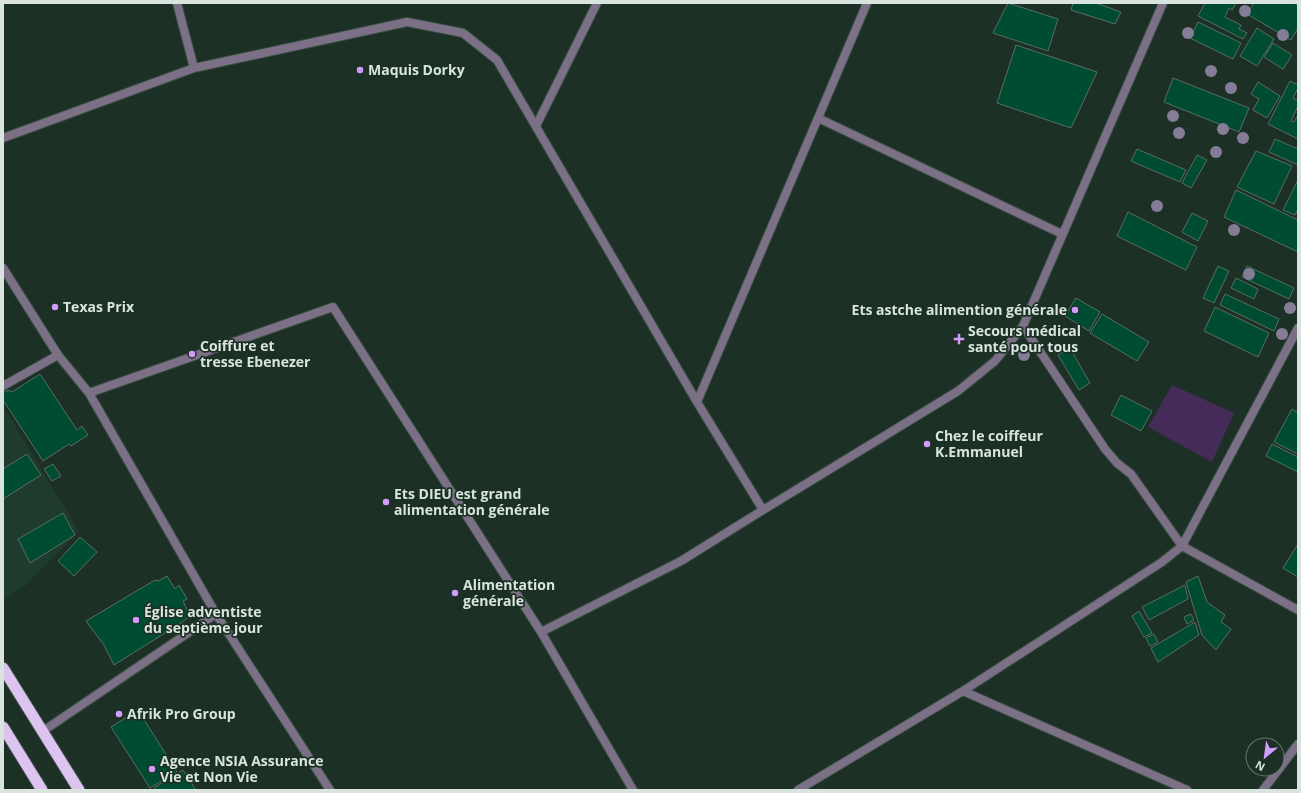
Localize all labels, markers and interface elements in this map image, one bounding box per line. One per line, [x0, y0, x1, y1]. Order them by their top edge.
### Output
place label: Maquis Dorky [368, 60, 465, 79]
marker: Maquis Dorky [355, 65, 365, 75]
place label: Texas Prix [63, 297, 135, 316]
place label: Ets astche alimention générale [852, 300, 1067, 319]
marker: Texas Prix [50, 302, 60, 312]
marker: Ets astche alimention générale [1070, 305, 1080, 315]
place label: Secours médical santé pour tous [968, 321, 1081, 356]
marker: Secours médical santé pour tous [953, 333, 965, 345]
place label: Coiffure et tresse Ebenezer [200, 336, 311, 371]
marker: Coiffure et tresse Ebenezer [187, 349, 197, 359]
place label: Chez le coiffeur K.Emmanuel [935, 426, 1043, 461]
marker: Chez le coiffeur K.Emmanuel [922, 439, 932, 449]
place label: Ets DIEU est grand alimentation générale [394, 484, 550, 519]
marker: Ets DIEU est grand alimentation générale [381, 497, 391, 507]
place label: Alimentation générale [463, 575, 555, 610]
marker: Alimentation générale [450, 588, 460, 598]
place label: Église adventiste du septième jour [144, 602, 263, 637]
marker: Église adventiste du septième jour [131, 615, 141, 625]
place label: Afrik Pro Group [127, 704, 236, 723]
marker: Afrik Pro Group [114, 709, 124, 719]
north arrow [1245, 737, 1285, 777]
place label: Agence NSIA Assurance Vie et Non Vie [160, 751, 323, 786]
text: N [1252, 757, 1267, 775]
marker: Agence NSIA Assurance Vie et Non Vie [147, 764, 157, 774]

